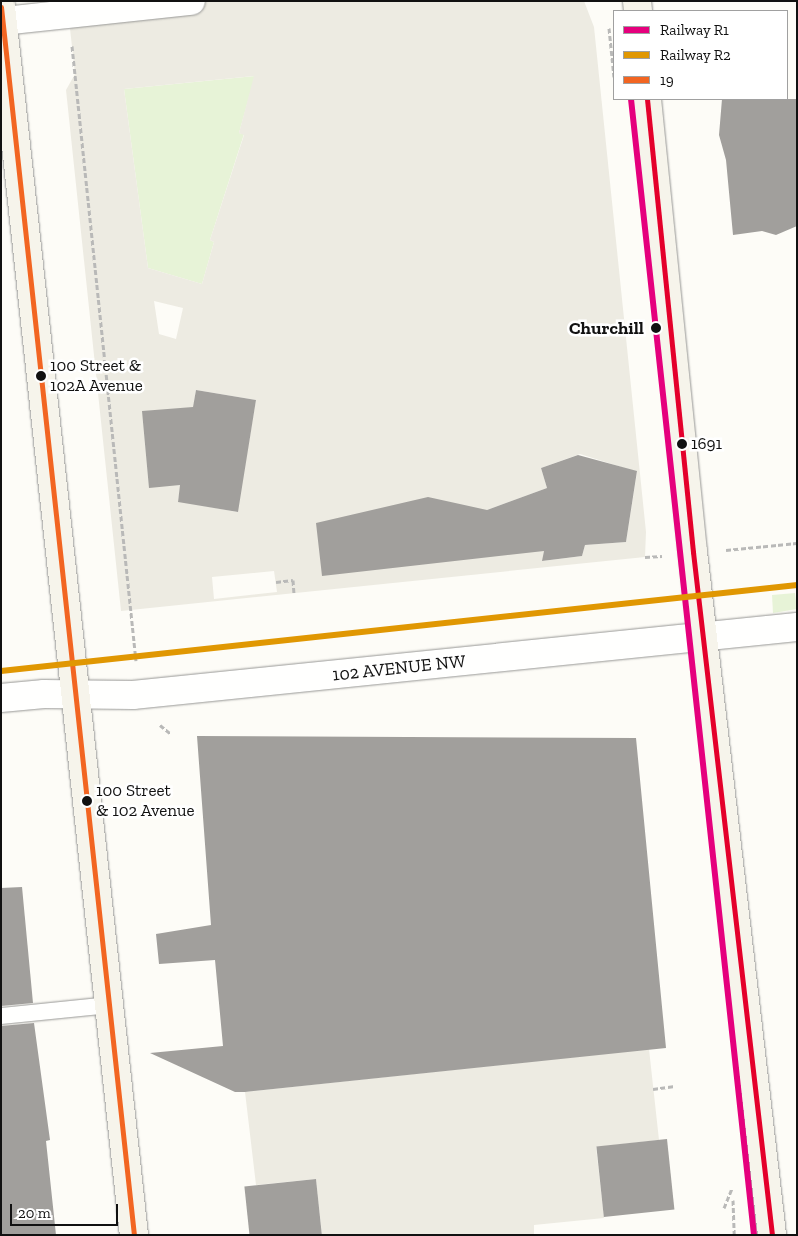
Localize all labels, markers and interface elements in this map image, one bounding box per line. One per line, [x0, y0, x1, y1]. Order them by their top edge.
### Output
legend [613, 10, 788, 100]
text: Railway R1 [660, 21, 729, 39]
text: Railway R2 [660, 46, 731, 64]
text: 19 [660, 71, 674, 89]
place label: Churchill [569, 317, 644, 339]
marker: Churchill [648, 320, 664, 336]
place label: 100 Street & 102A Avenue [50, 356, 144, 396]
marker: 100 Street & 102A Avenue [36, 371, 46, 381]
place label: 1691 [691, 434, 722, 454]
marker: 1691 [677, 439, 687, 449]
street label: 102 AVENUE NW [331, 650, 467, 686]
place label: 100 Street & 102 Avenue [96, 781, 195, 821]
marker: 100 Street & 102 Avenue [82, 796, 92, 806]
scale bar [12, 1194, 120, 1226]
text: 20 m [18, 1204, 51, 1222]

